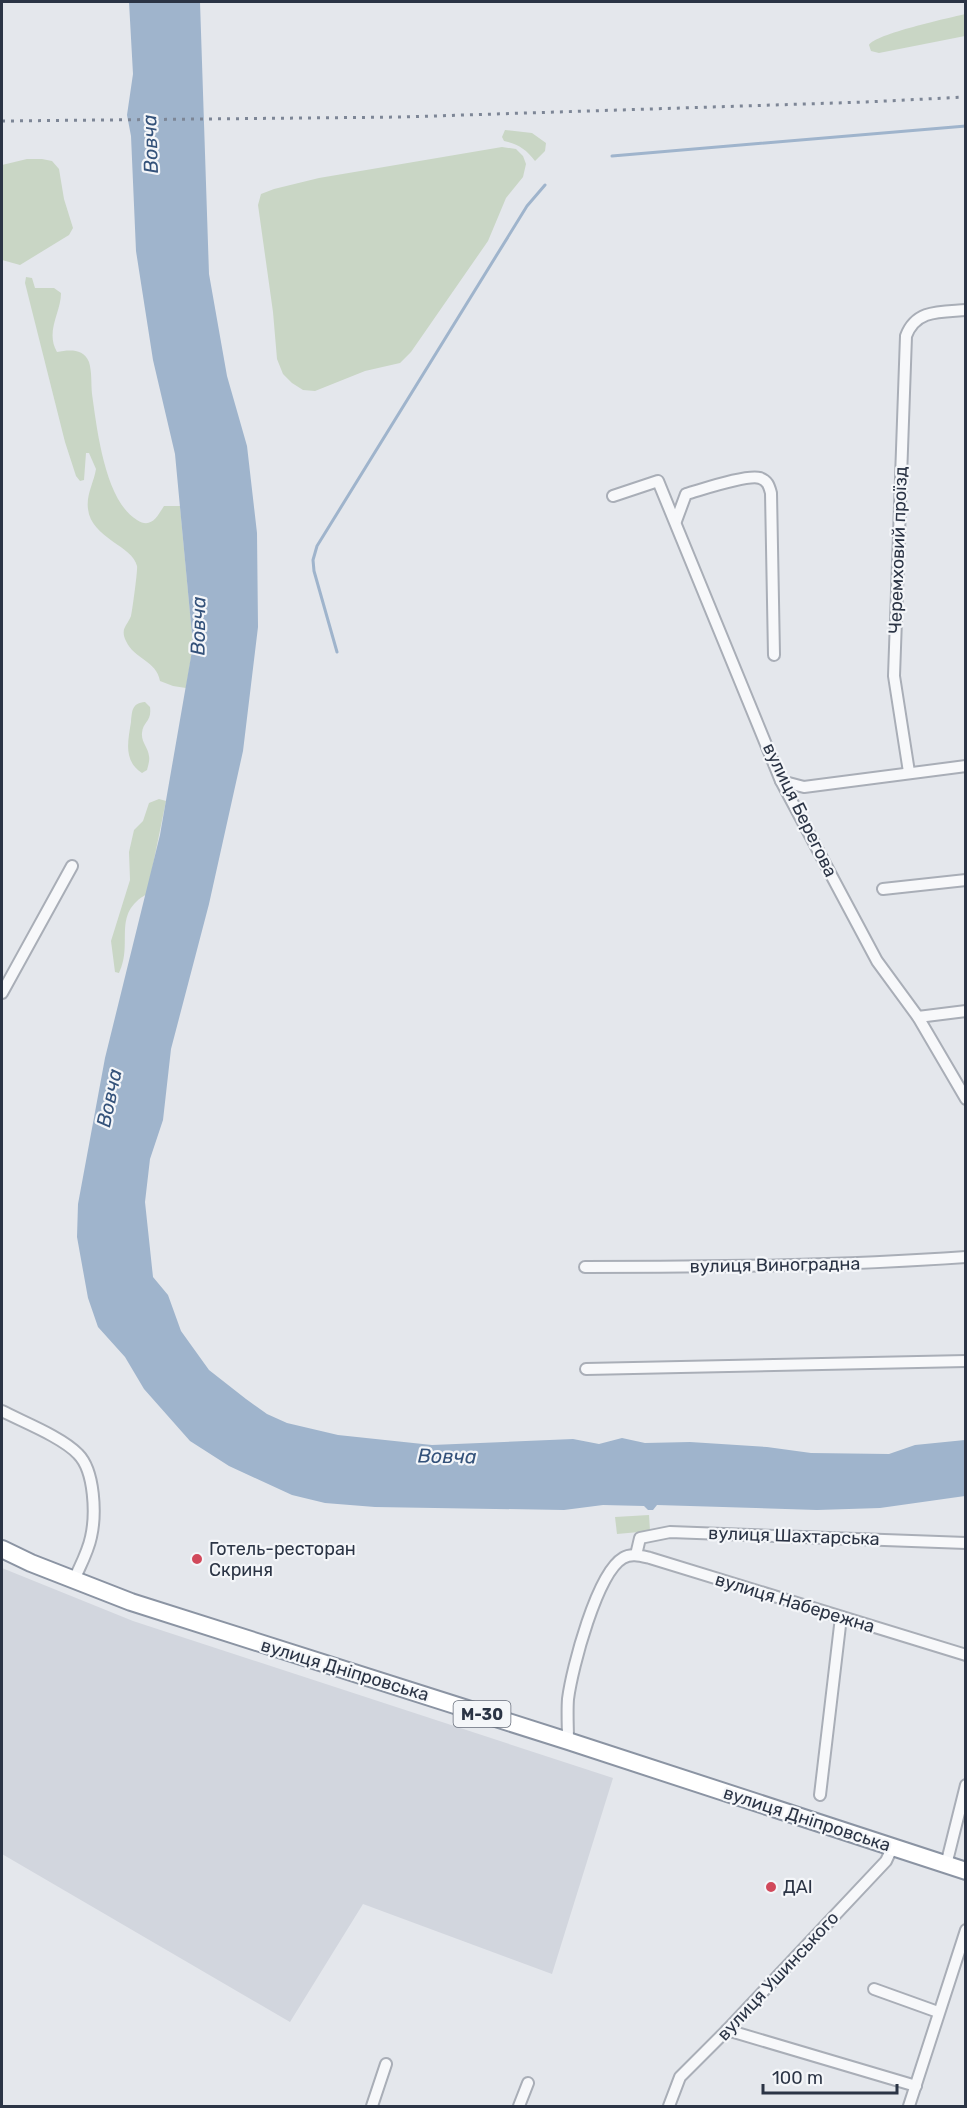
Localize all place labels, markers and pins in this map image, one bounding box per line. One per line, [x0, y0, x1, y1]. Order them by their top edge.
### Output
place label: Готель-ресторан Скриня [209, 1538, 356, 1581]
marker: Готель-ресторан Скриня [190, 1552, 204, 1566]
place label: ДАІ [783, 1876, 813, 1898]
marker: ДАІ [764, 1880, 778, 1894]

